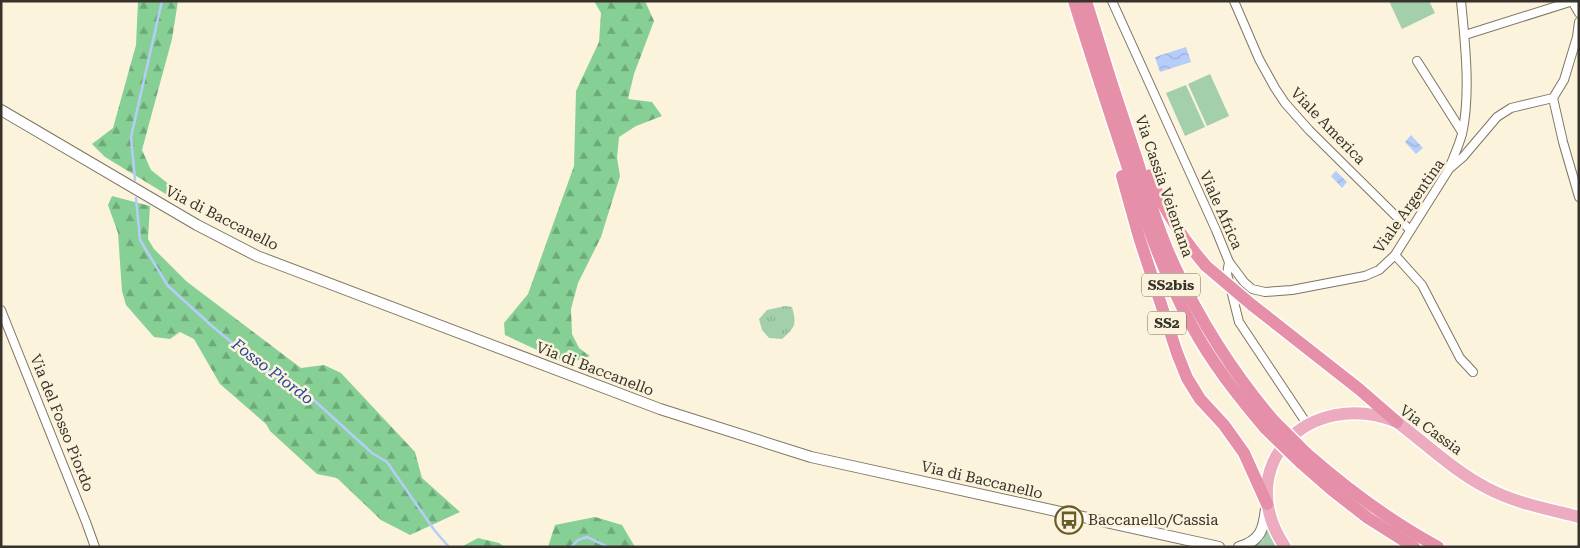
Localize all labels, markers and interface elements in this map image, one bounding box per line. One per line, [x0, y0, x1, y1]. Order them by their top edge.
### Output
street label: Viale America [1287, 84, 1369, 168]
street label: Via Cassia Veientana [1131, 113, 1197, 259]
street label: Viale Argentina [1370, 155, 1448, 257]
street label: Viale Africa [1196, 168, 1246, 252]
street label: Via di Baccanello [162, 182, 282, 254]
road number: SS2bis [1142, 274, 1200, 296]
road number: SS2 [1148, 312, 1186, 334]
water label: Fosso Piordo [227, 334, 317, 408]
street label: Via di Baccanello [534, 338, 656, 400]
street label: Via del Fosso Piordo [26, 352, 98, 494]
street label: Via Cassia [1396, 401, 1466, 459]
street label: Via di Baccanello [919, 457, 1045, 503]
bus stop icon: Baccanello/Cassia [1054, 505, 1084, 535]
place label: Baccanello/Cassia [1088, 511, 1218, 529]

